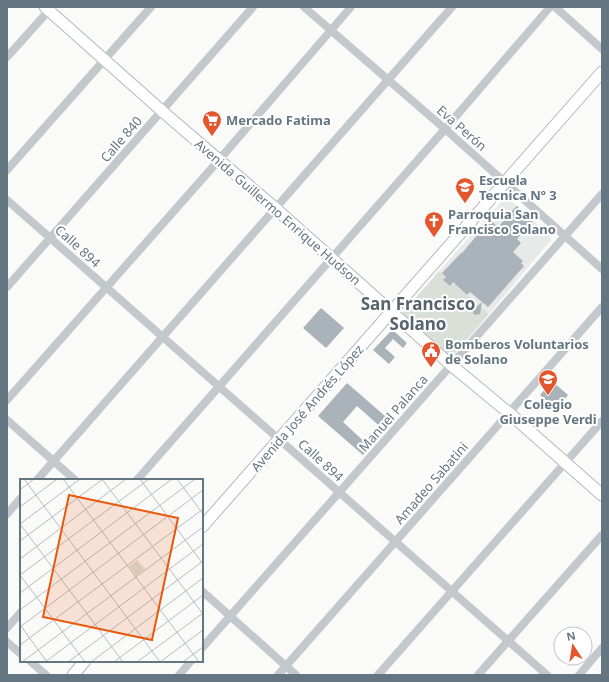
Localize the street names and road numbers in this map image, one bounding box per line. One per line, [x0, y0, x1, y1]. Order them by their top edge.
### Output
street label: Eva Perón [433, 101, 491, 155]
street label: Calle 840 [96, 112, 146, 166]
street label: Avenida Guillermo Enrique Hudson [191, 135, 365, 289]
street label: Calle 894 [51, 221, 105, 272]
street label: Avenida José Andrés López [247, 341, 367, 475]
street label: Manuel Palanca [355, 371, 431, 455]
street label: Calle 894 [294, 435, 348, 486]
street label: Amadeo Sabatini [390, 438, 472, 528]

